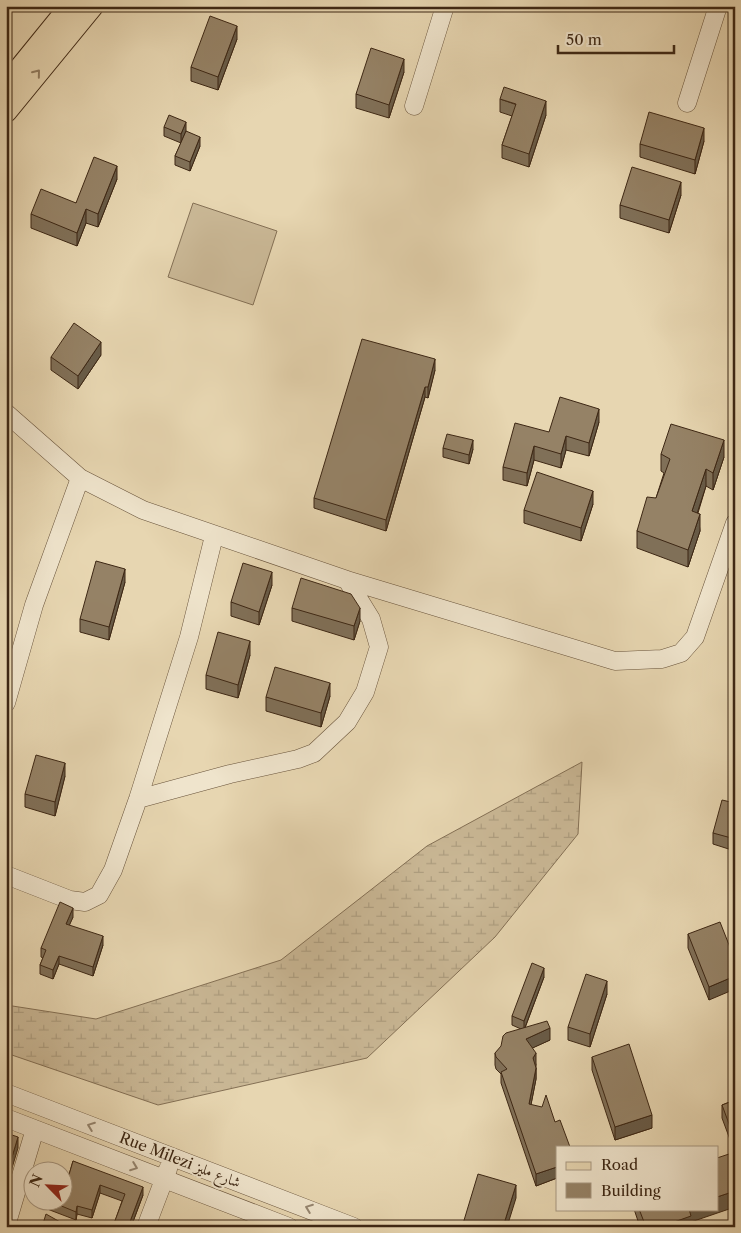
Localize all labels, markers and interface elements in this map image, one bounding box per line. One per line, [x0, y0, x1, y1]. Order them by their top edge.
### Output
scale bar [558, 22, 675, 54]
text: 50 m [566, 30, 602, 49]
one-way arrow [32, 70, 40, 79]
one-way arrow [87, 1122, 96, 1132]
street label: Rue Milezi شارع مليز [115, 1128, 244, 1195]
legend [556, 1146, 718, 1210]
text: Road [601, 1155, 638, 1174]
north arrow [22, 1160, 72, 1210]
one-way arrow [129, 1161, 137, 1171]
text: N [25, 1171, 47, 1190]
text: Building [601, 1181, 661, 1200]
one-way arrow [305, 1204, 313, 1214]

